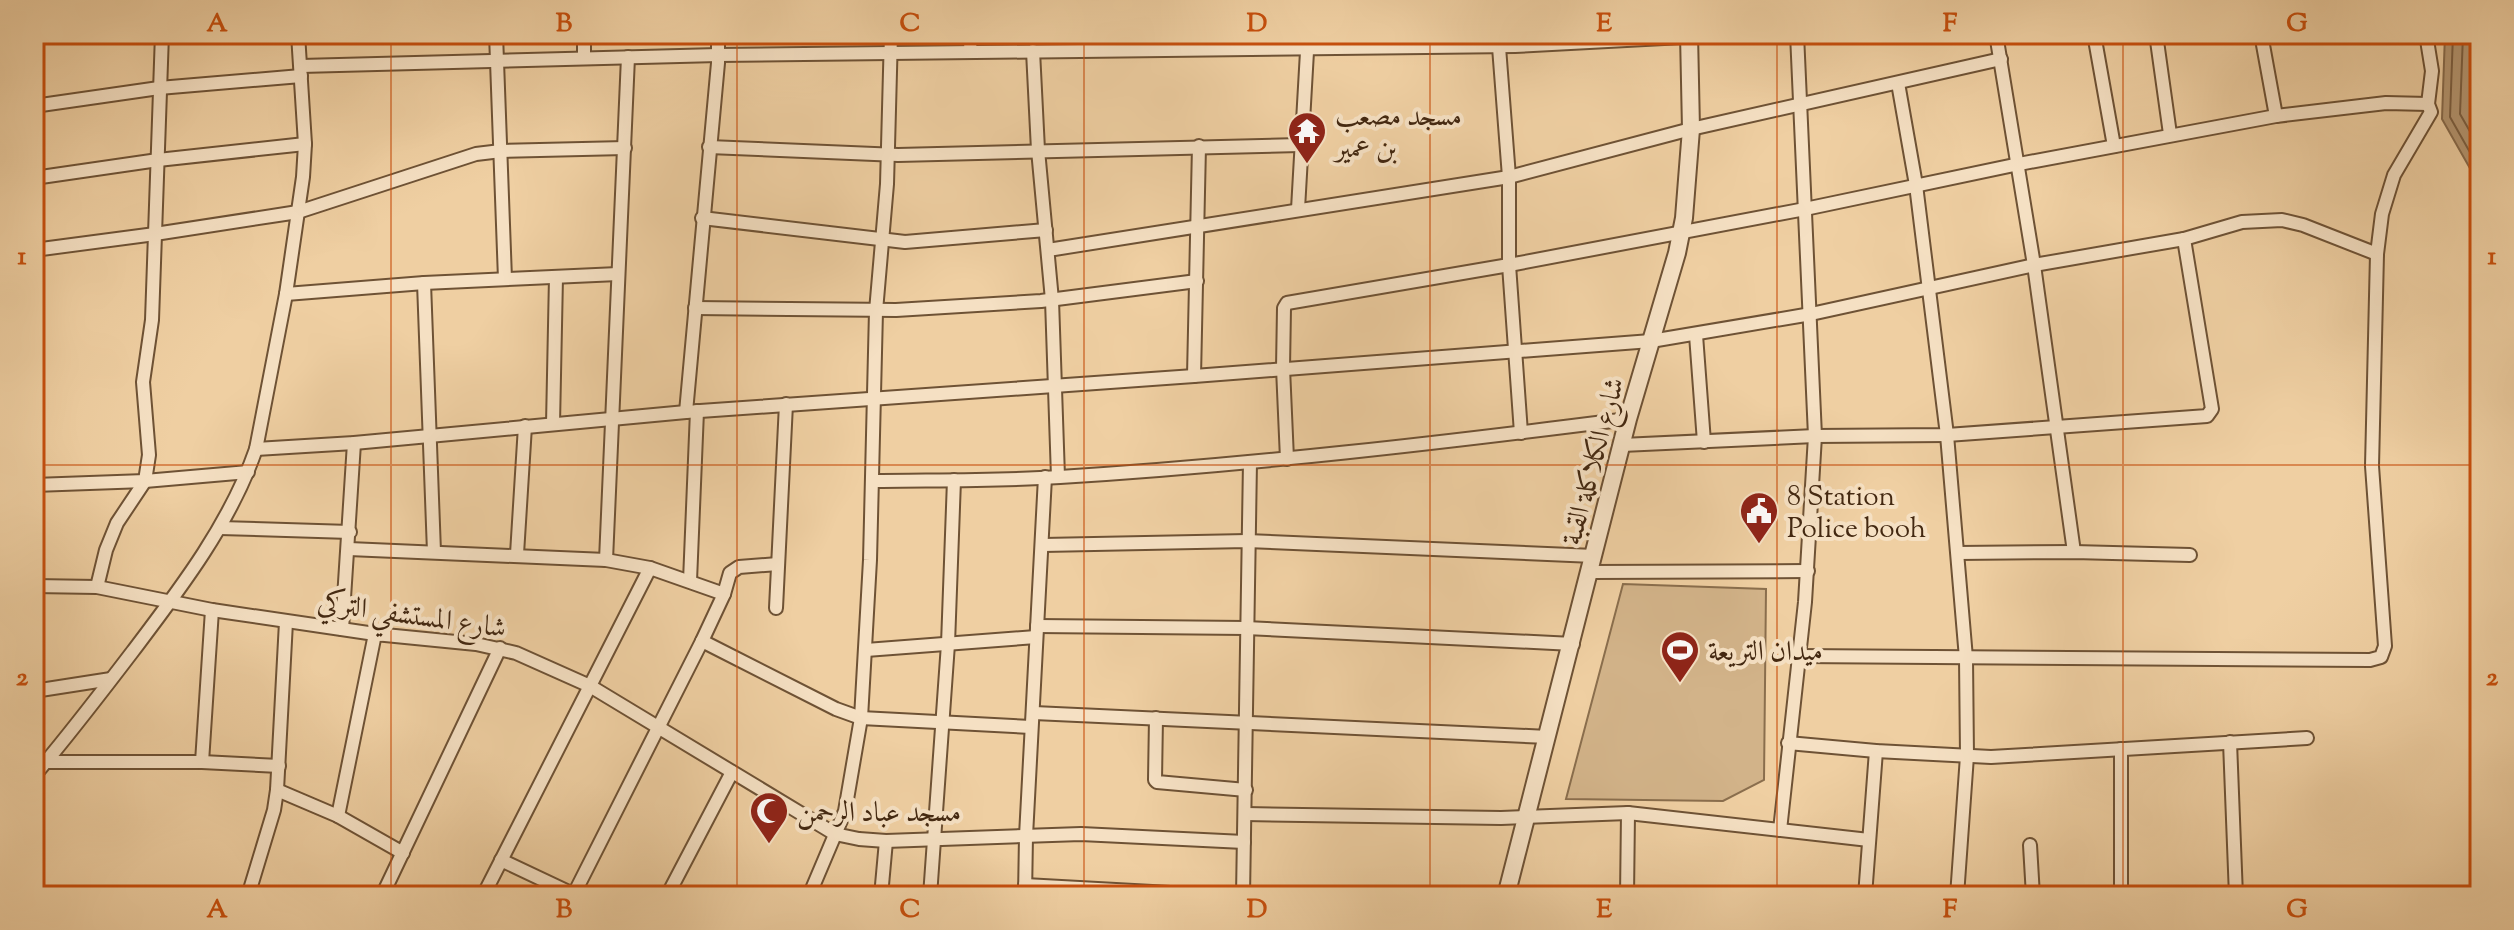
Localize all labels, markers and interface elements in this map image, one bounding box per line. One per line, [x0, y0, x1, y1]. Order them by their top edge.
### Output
text: A [206, 6, 228, 43]
text: B [556, 6, 573, 43]
text: C [900, 6, 920, 43]
text: D [1247, 6, 1267, 43]
text: E [1596, 6, 1612, 43]
text: F [1943, 6, 1958, 43]
text: G [2286, 6, 2308, 43]
place label: مسجد مصعب بن عمير [1332, 98, 1462, 170]
temple icon: مسجد مصعب بن عمير [1286, 110, 1328, 165]
text: 1 [18, 239, 27, 276]
text: 1 [2488, 239, 2497, 276]
street label: شارع الكلاكلة القبة [1553, 373, 1637, 550]
place label: 8 Station Police booh [1787, 478, 1926, 550]
public building icon: 8 Station Police booh [1738, 490, 1780, 545]
street label: شارع المستشفي التركي [314, 584, 509, 655]
sports icon: ميدان التريعة [1659, 629, 1701, 684]
place label: ميدان التريعة [1708, 633, 1823, 673]
text: 2 [16, 660, 29, 697]
text: 2 [2486, 660, 2499, 697]
mosque icon: مسجد عباد الرحمن [748, 790, 790, 845]
place label: مسجد عباد الرحمن [797, 794, 961, 834]
text: A [206, 892, 228, 929]
text: B [556, 892, 573, 929]
text: C [900, 892, 920, 929]
text: D [1247, 892, 1267, 929]
text: E [1596, 892, 1612, 929]
text: F [1943, 892, 1958, 929]
text: G [2286, 892, 2308, 929]

